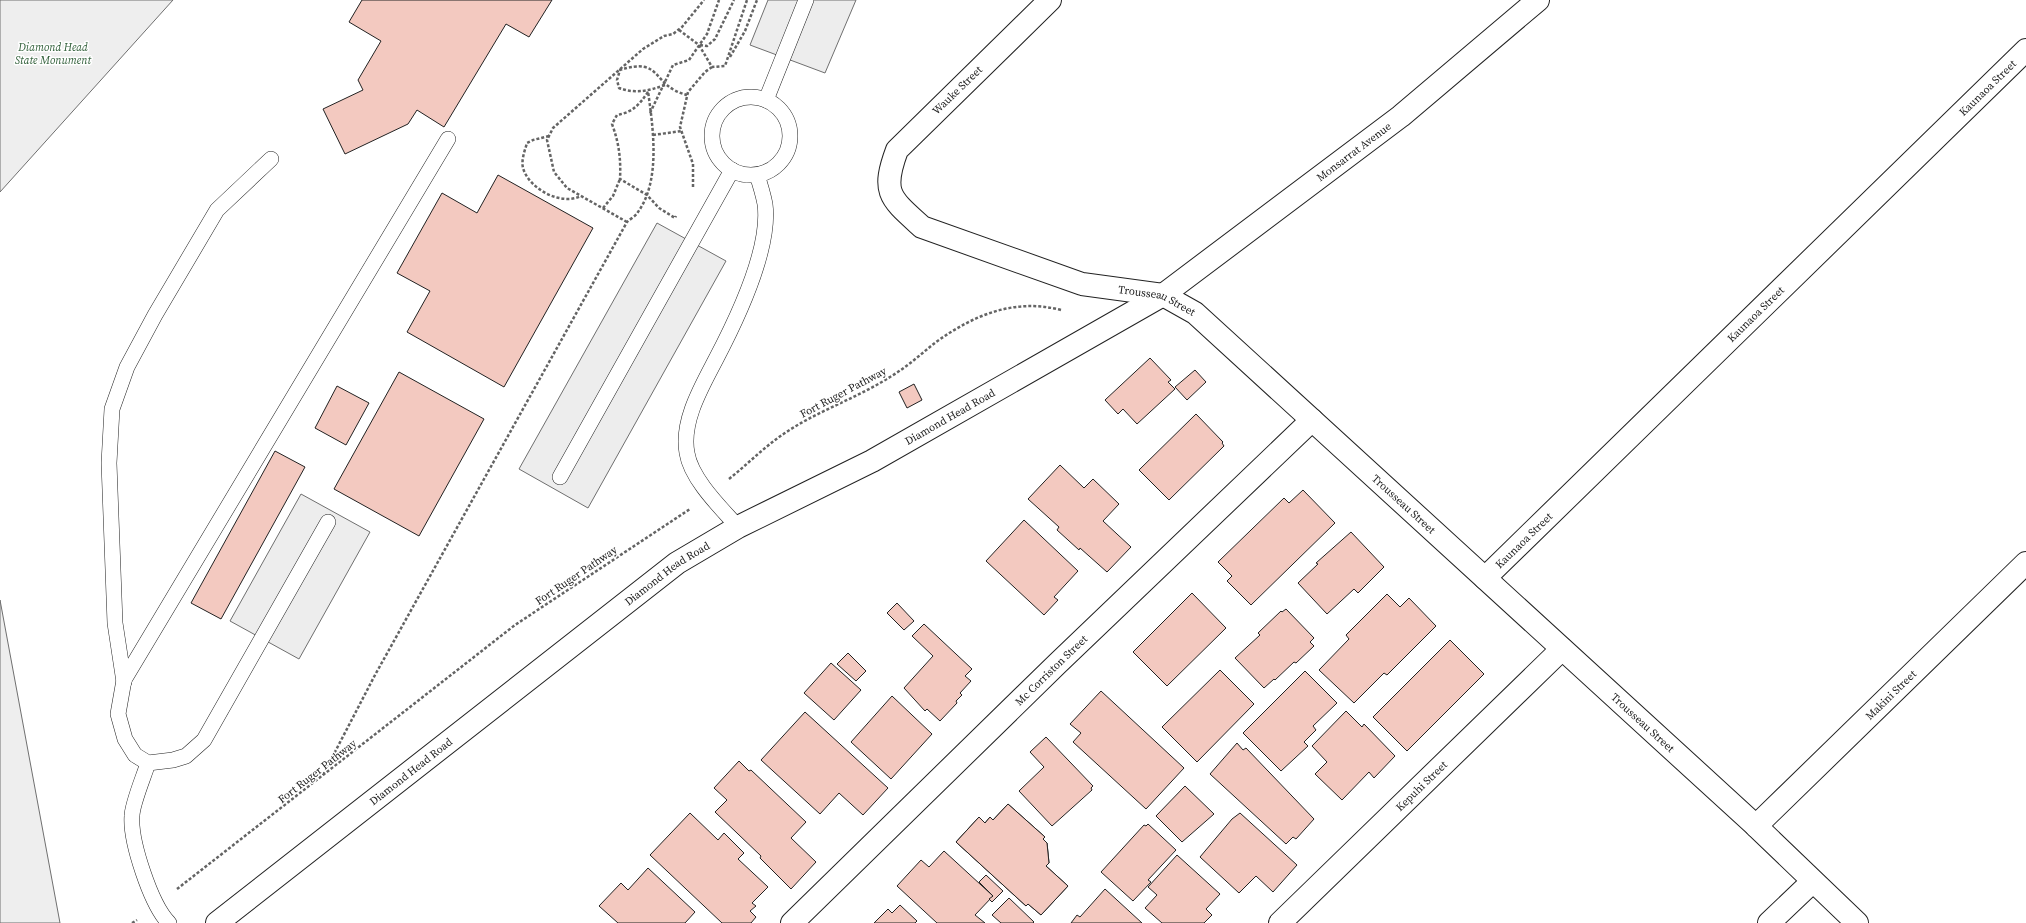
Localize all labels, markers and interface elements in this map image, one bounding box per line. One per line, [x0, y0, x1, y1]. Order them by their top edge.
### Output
park label: Diamond Head State Monument [15, 40, 91, 68]
street label: Kaunaoa Street [1956, 56, 2020, 119]
street label: Wauke Street [929, 62, 986, 118]
street label: Monsarrat Avenue [1314, 119, 1395, 185]
street label: Trousseau Street [1117, 282, 1198, 320]
street label: Kaunaoa Street [1724, 283, 1788, 346]
street label: Fort Ruger Pathway [797, 363, 889, 422]
street label: Diamond Head Road [902, 385, 999, 449]
street label: Trousseau Street [1368, 471, 1439, 538]
street label: Kaunaoa Street [1492, 509, 1556, 572]
street label: Diamond Head Road [622, 538, 713, 609]
street label: Fort Ruger Pathway [532, 542, 621, 608]
street label: Mc Corriston Street [1012, 632, 1091, 709]
street label: Makini Street [1862, 667, 1920, 723]
street label: Trousseau Street [1607, 690, 1678, 756]
street label: Diamond Head Road [366, 734, 456, 809]
street label: Fort Ruger Pathway [275, 736, 360, 807]
street label: Kepuhi Street [1393, 757, 1451, 815]

